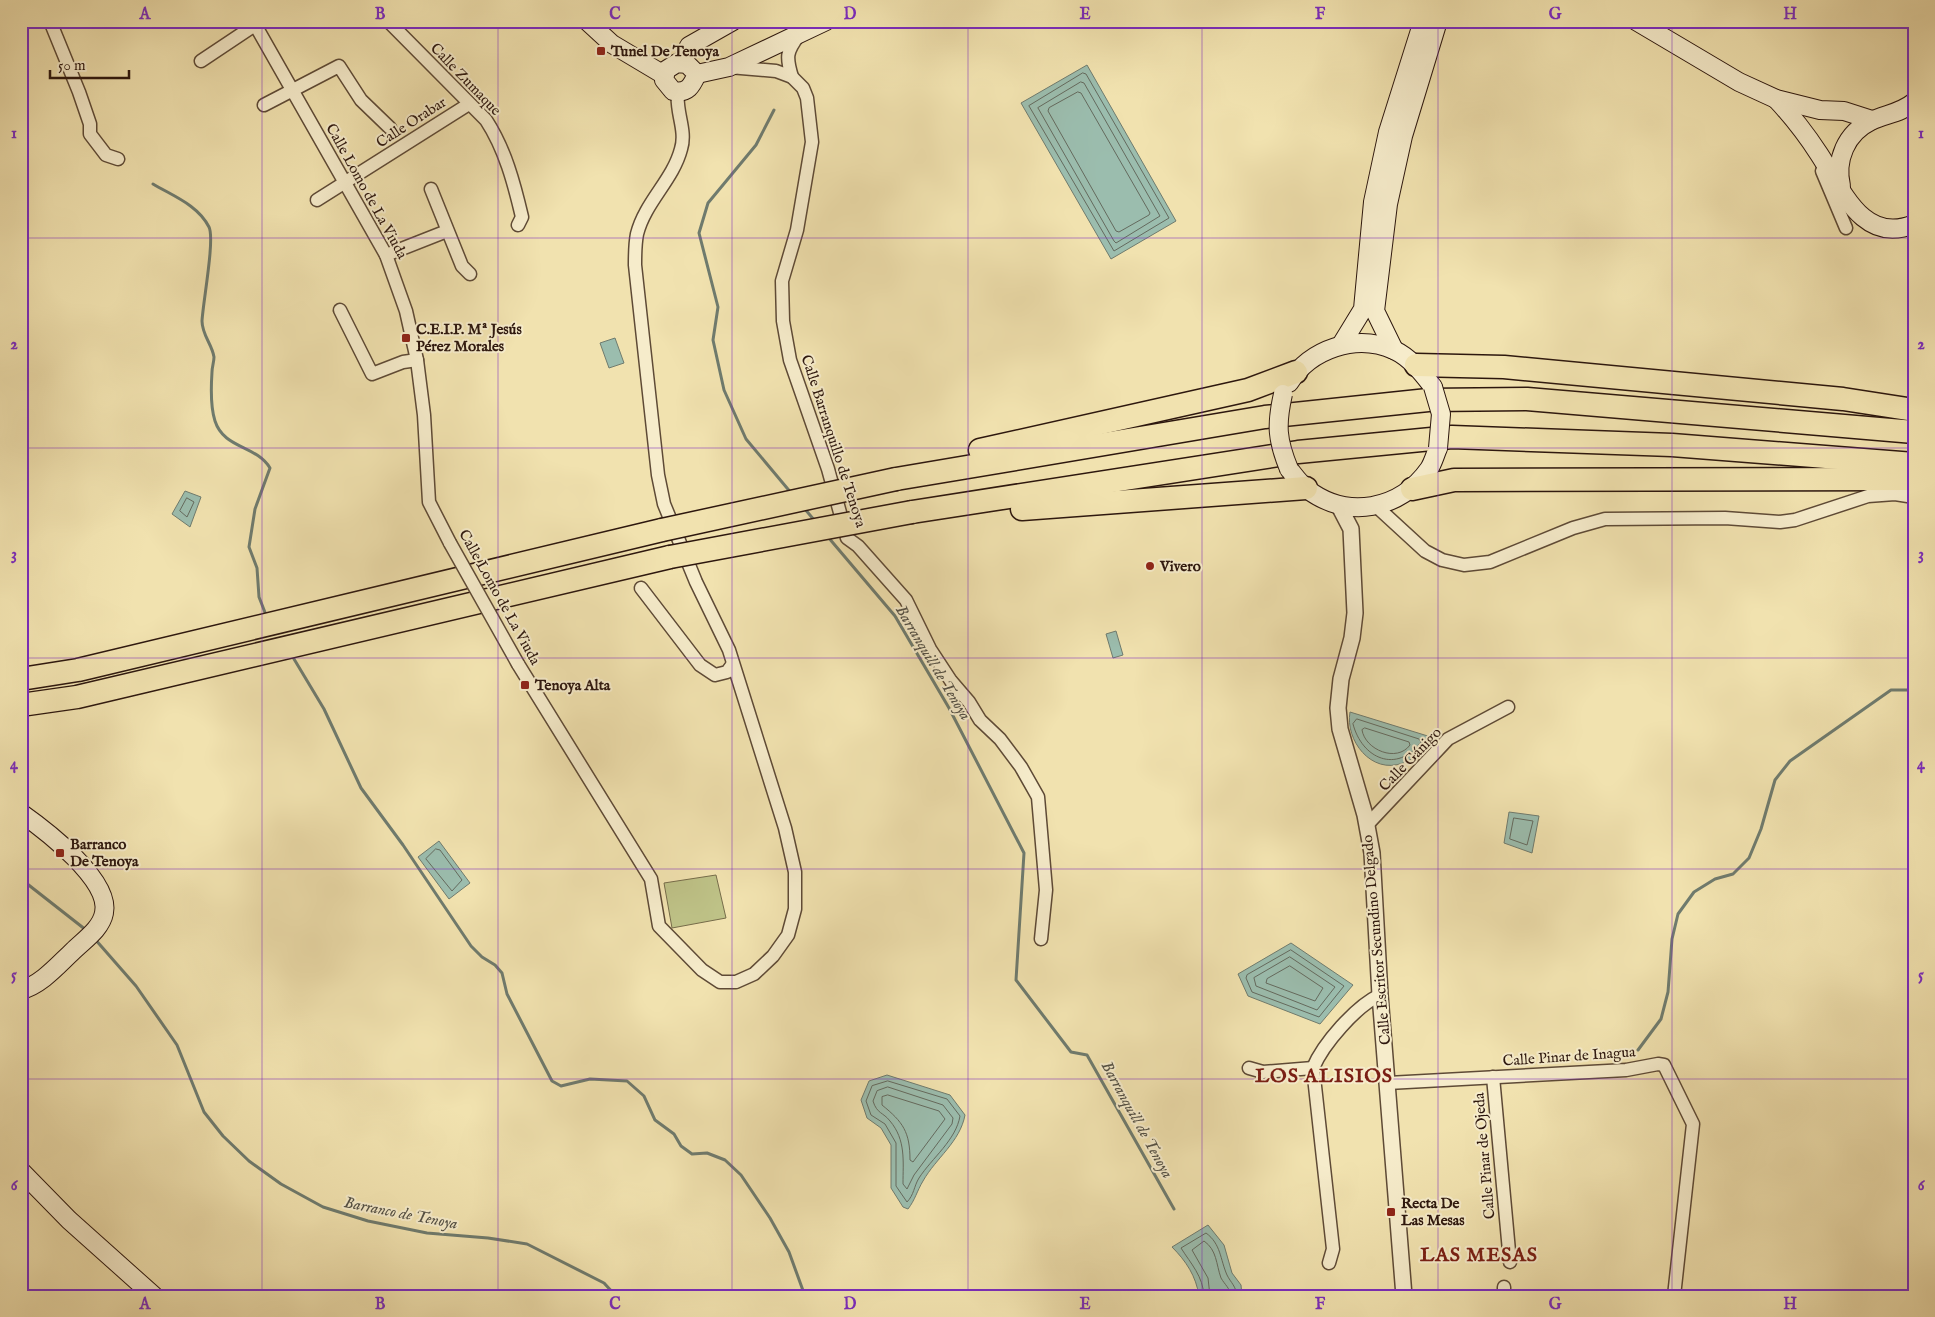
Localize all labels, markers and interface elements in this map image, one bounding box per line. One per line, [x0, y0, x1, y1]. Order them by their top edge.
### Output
text: A [139, 5, 152, 25]
text: B [375, 5, 386, 25]
text: C [609, 5, 621, 25]
text: D [844, 5, 857, 25]
text: E [1079, 5, 1091, 25]
text: F [1315, 5, 1326, 25]
text: G [1549, 5, 1562, 25]
text: H [1783, 5, 1797, 25]
street label: Calle Zumaque [426, 39, 505, 120]
place label: Tunel De Tenoya [610, 42, 720, 61]
marker: Tunel De Tenoya [595, 45, 607, 57]
scale bar [50, 48, 129, 80]
text: 50 m [58, 56, 86, 75]
street label: Calle Orabar [373, 92, 450, 152]
street label: Calle Lomo de La Viuda [321, 120, 412, 263]
text: 1 [11, 124, 17, 144]
text: 1 [1918, 124, 1924, 144]
place label: C.E.I.P. Mª Jesús Pérez Morales [416, 320, 522, 356]
marker: C.E.I.P. Mª Jesús Pérez Morales [400, 332, 412, 344]
text: 2 [10, 335, 18, 355]
text: 2 [1917, 335, 1925, 355]
street label: Calle Barranquillo de Tenoya [797, 352, 871, 530]
street label: Calle Lomo de La Viuda [454, 526, 545, 669]
text: 3 [11, 545, 17, 565]
text: 3 [1918, 545, 1924, 565]
place label: Vivero [1159, 557, 1201, 576]
marker: Vivero [1144, 560, 1156, 572]
water label: Barranquill de Tenoya [890, 602, 975, 724]
place label: Tenoya Alta [534, 676, 611, 695]
marker: Tenoya Alta [519, 679, 531, 691]
street label: Calle Gánigo [1375, 723, 1446, 795]
text: 4 [10, 755, 19, 775]
text: 4 [1917, 755, 1926, 775]
street label: Calle Escritor Secundino Delgado [1358, 834, 1395, 1046]
place label: Barranco De Tenoya [70, 835, 139, 871]
marker: Barranco De Tenoya [54, 847, 66, 859]
text: 5 [11, 966, 17, 986]
text: 5 [1918, 966, 1924, 986]
street label: Calle Pinar de Inagua [1502, 1042, 1637, 1071]
water label: Barranquill de Tenoya [1096, 1058, 1177, 1182]
district label: LOS ALISIOS [1255, 1064, 1393, 1089]
street label: Calle Pinar de Ojeda [1469, 1091, 1499, 1220]
text: 6 [11, 1176, 19, 1196]
text: 6 [1918, 1176, 1926, 1196]
water label: Barranco de Tenoya [342, 1193, 459, 1235]
place label: Recta De Las Mesas [1401, 1194, 1465, 1230]
marker: Recta De Las Mesas [1385, 1206, 1397, 1218]
district label: LAS MESAS [1420, 1243, 1538, 1268]
text: A [139, 1295, 152, 1315]
text: B [375, 1295, 386, 1315]
text: C [609, 1295, 621, 1315]
text: D [844, 1295, 857, 1315]
text: E [1079, 1295, 1091, 1315]
text: F [1315, 1295, 1326, 1315]
text: G [1549, 1295, 1562, 1315]
text: H [1783, 1295, 1797, 1315]

